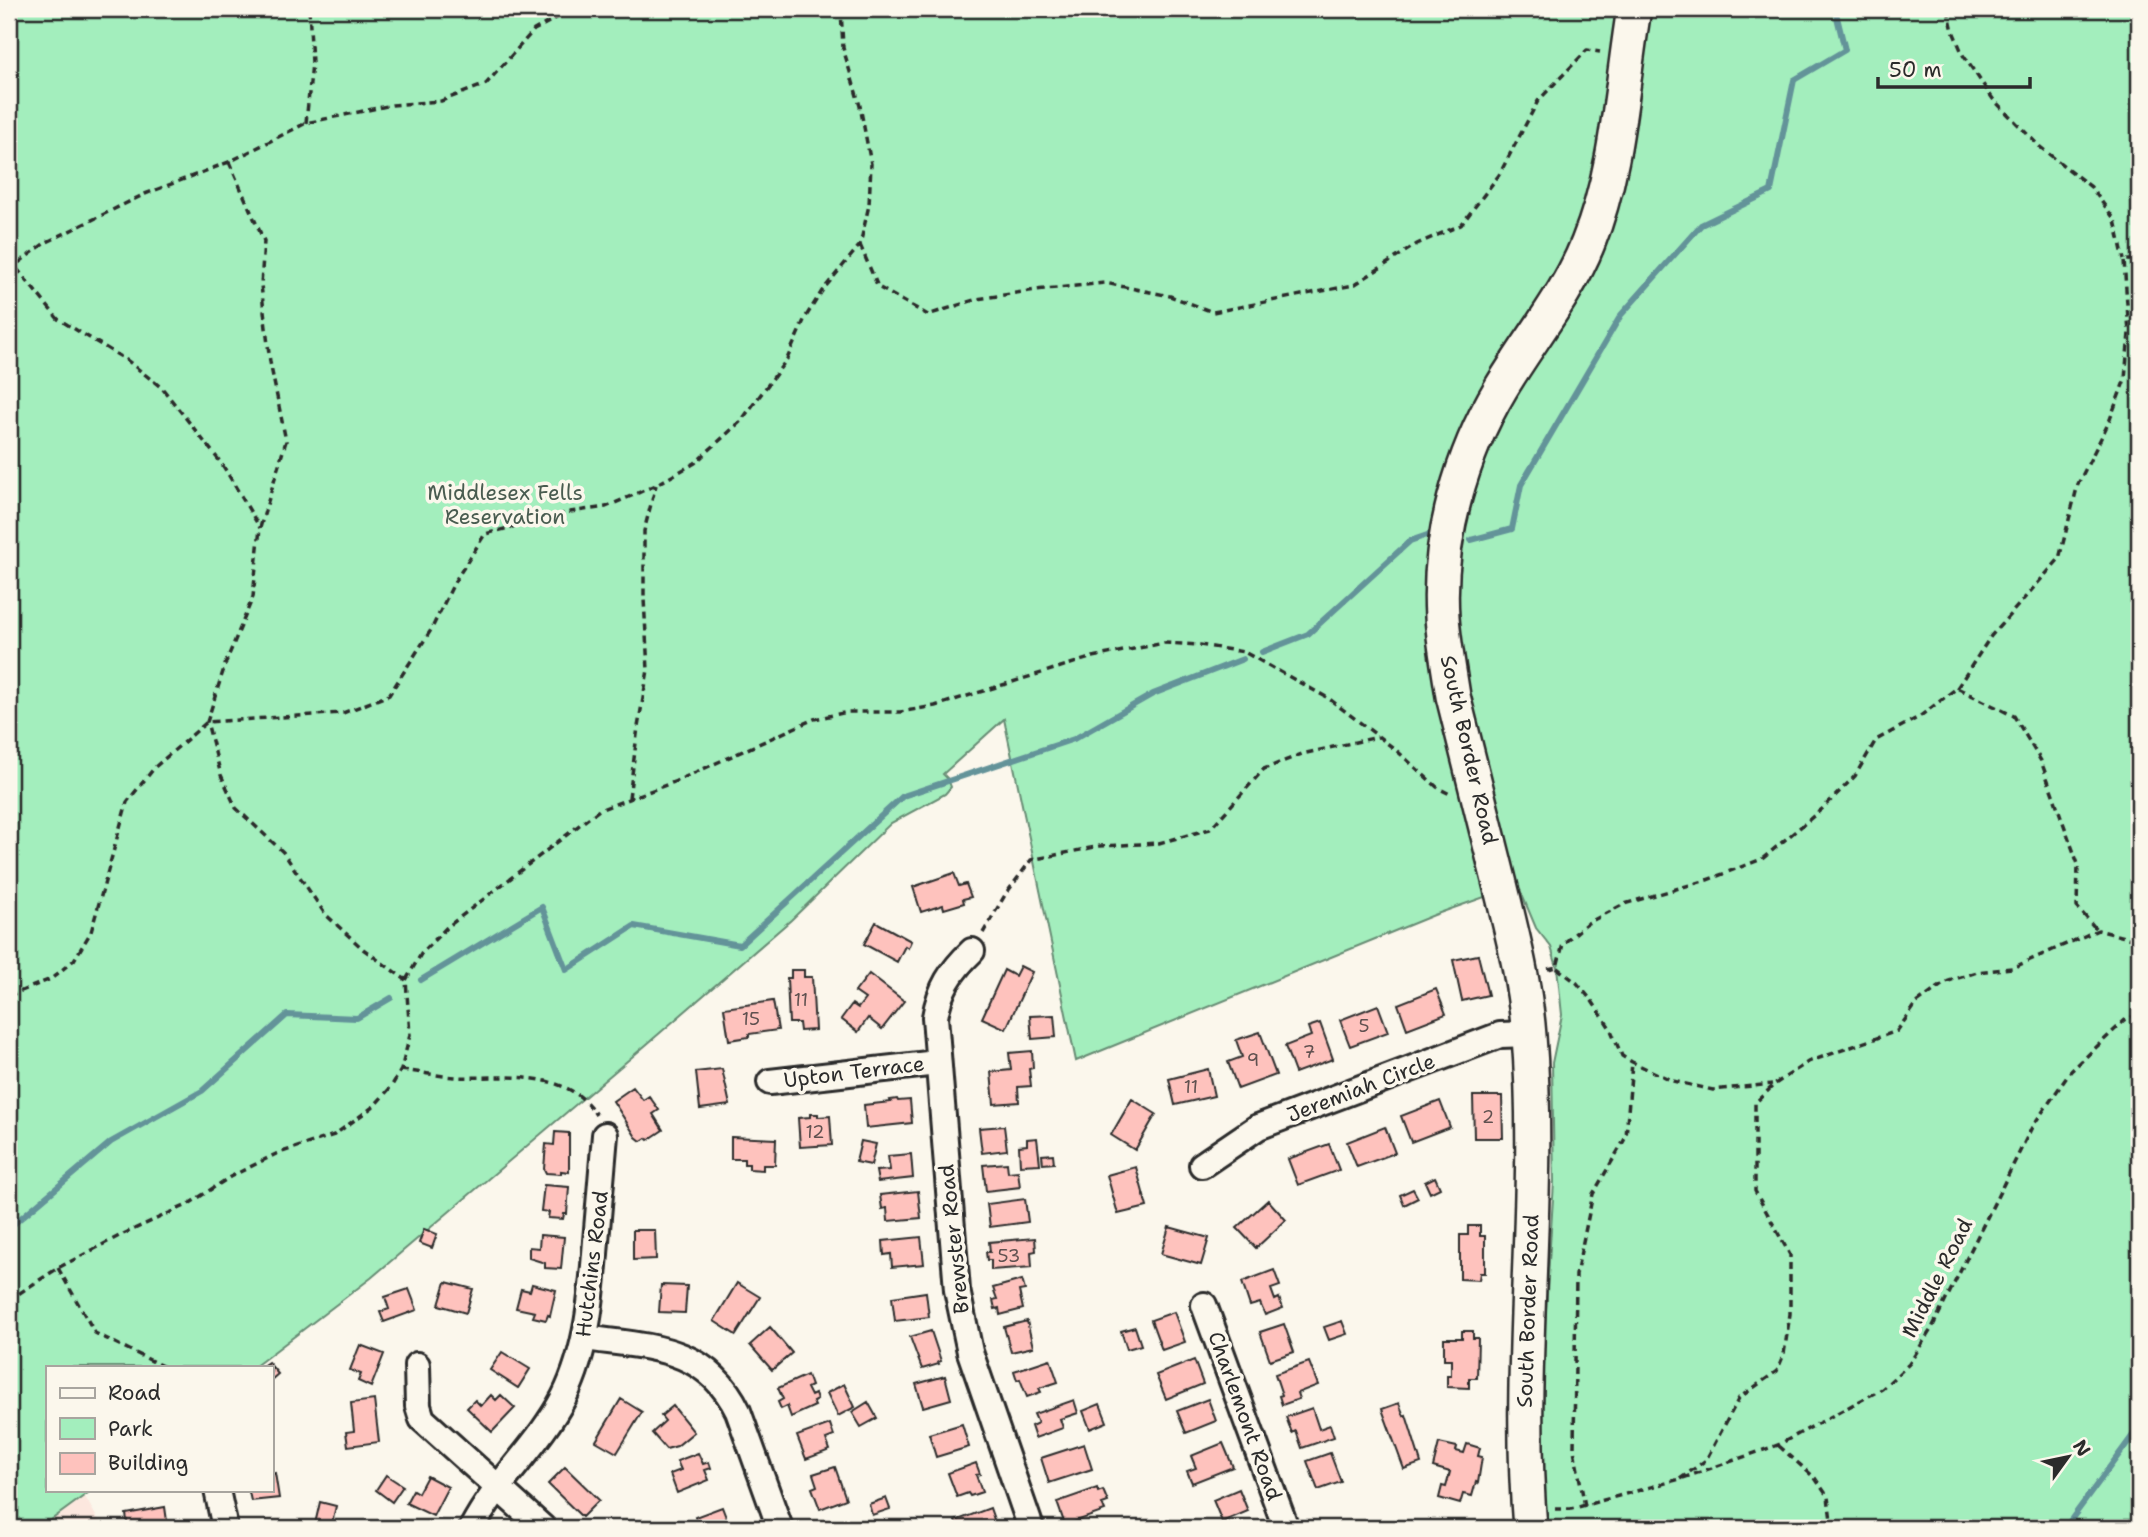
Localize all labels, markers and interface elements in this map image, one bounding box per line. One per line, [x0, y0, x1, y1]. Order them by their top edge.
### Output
scale bar [1878, 46, 2031, 90]
text: 50 m [1889, 56, 1942, 84]
park label: Middlesex Fells Reservation [427, 479, 583, 531]
street label: South Border Road [1434, 653, 1504, 847]
house number: 11 [794, 988, 808, 1012]
house number: 15 [742, 1007, 760, 1031]
house number: 5 [1358, 1014, 1370, 1038]
house number: 7 [1303, 1040, 1315, 1064]
street label: Jeremiah Circle [1283, 1047, 1439, 1129]
house number: 9 [1247, 1048, 1259, 1072]
street label: Upton Terrace [782, 1049, 926, 1095]
house number: 11 [1184, 1075, 1198, 1099]
house number: 2 [1482, 1105, 1494, 1129]
house number: 12 [805, 1120, 825, 1144]
street label: Brewster Road [932, 1163, 976, 1315]
street label: Hutchins Road [569, 1189, 615, 1339]
street label: South Border Road [1511, 1214, 1545, 1408]
street label: Middle Road [1895, 1214, 1979, 1342]
house number: 53 [998, 1244, 1020, 1268]
street label: Charlemont Road [1201, 1328, 1289, 1504]
legend [46, 1366, 273, 1492]
text: Road [108, 1379, 161, 1407]
text: Park [108, 1415, 153, 1443]
north arrow [2032, 1422, 2102, 1492]
text: N [2067, 1435, 2096, 1461]
text: Building [108, 1449, 188, 1477]

